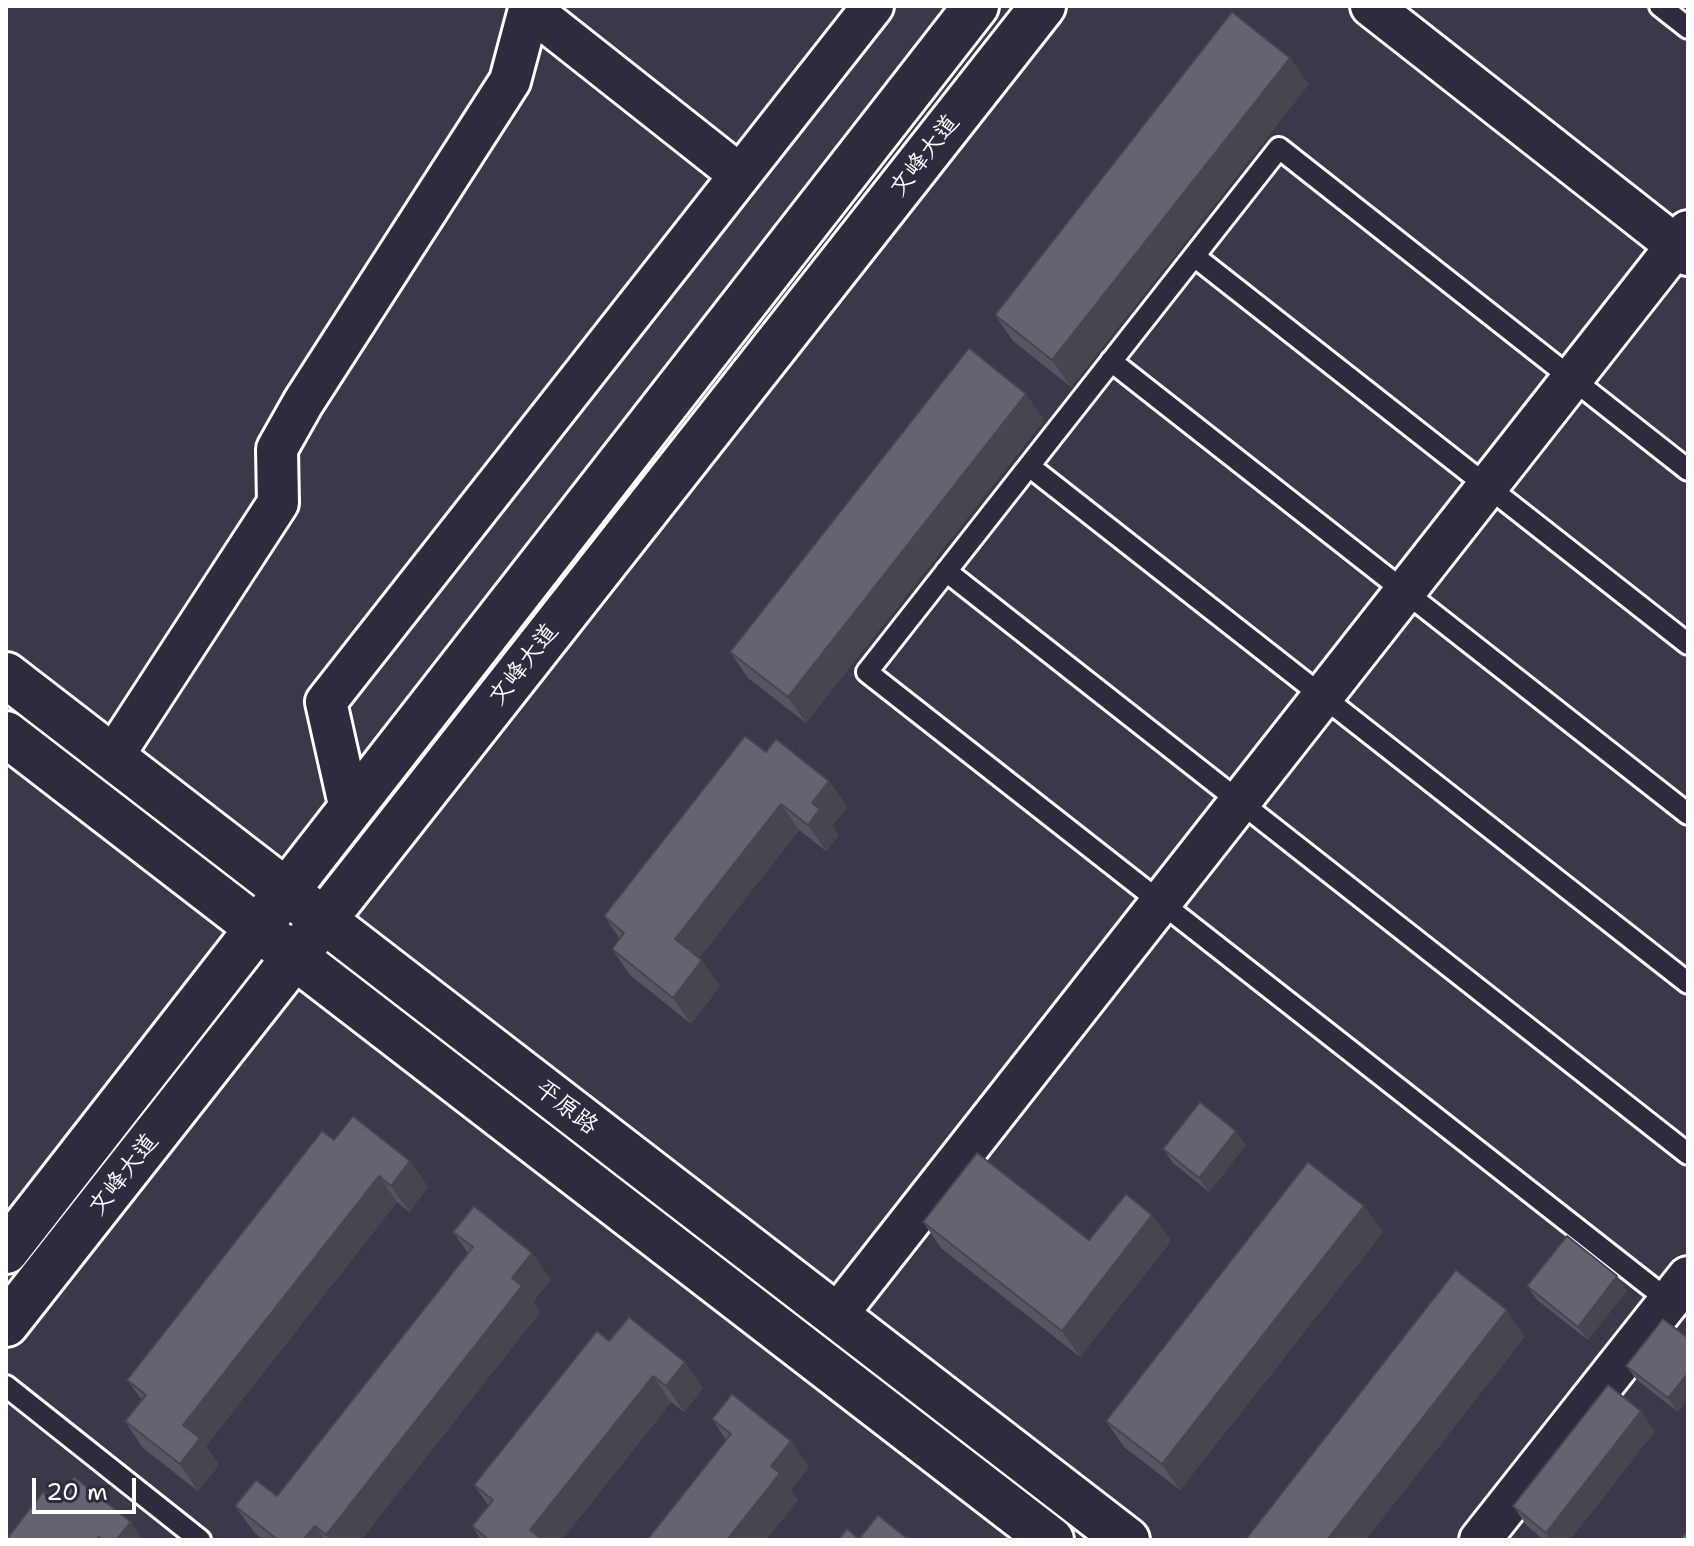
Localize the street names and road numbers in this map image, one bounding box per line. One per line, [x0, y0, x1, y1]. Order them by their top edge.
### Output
street label: 文峰大道 [884, 109, 966, 203]
street label: 文峰大道 [483, 618, 565, 712]
street label: 平原路 [529, 1074, 603, 1142]
street label: 文峰大道 [83, 1128, 165, 1222]

